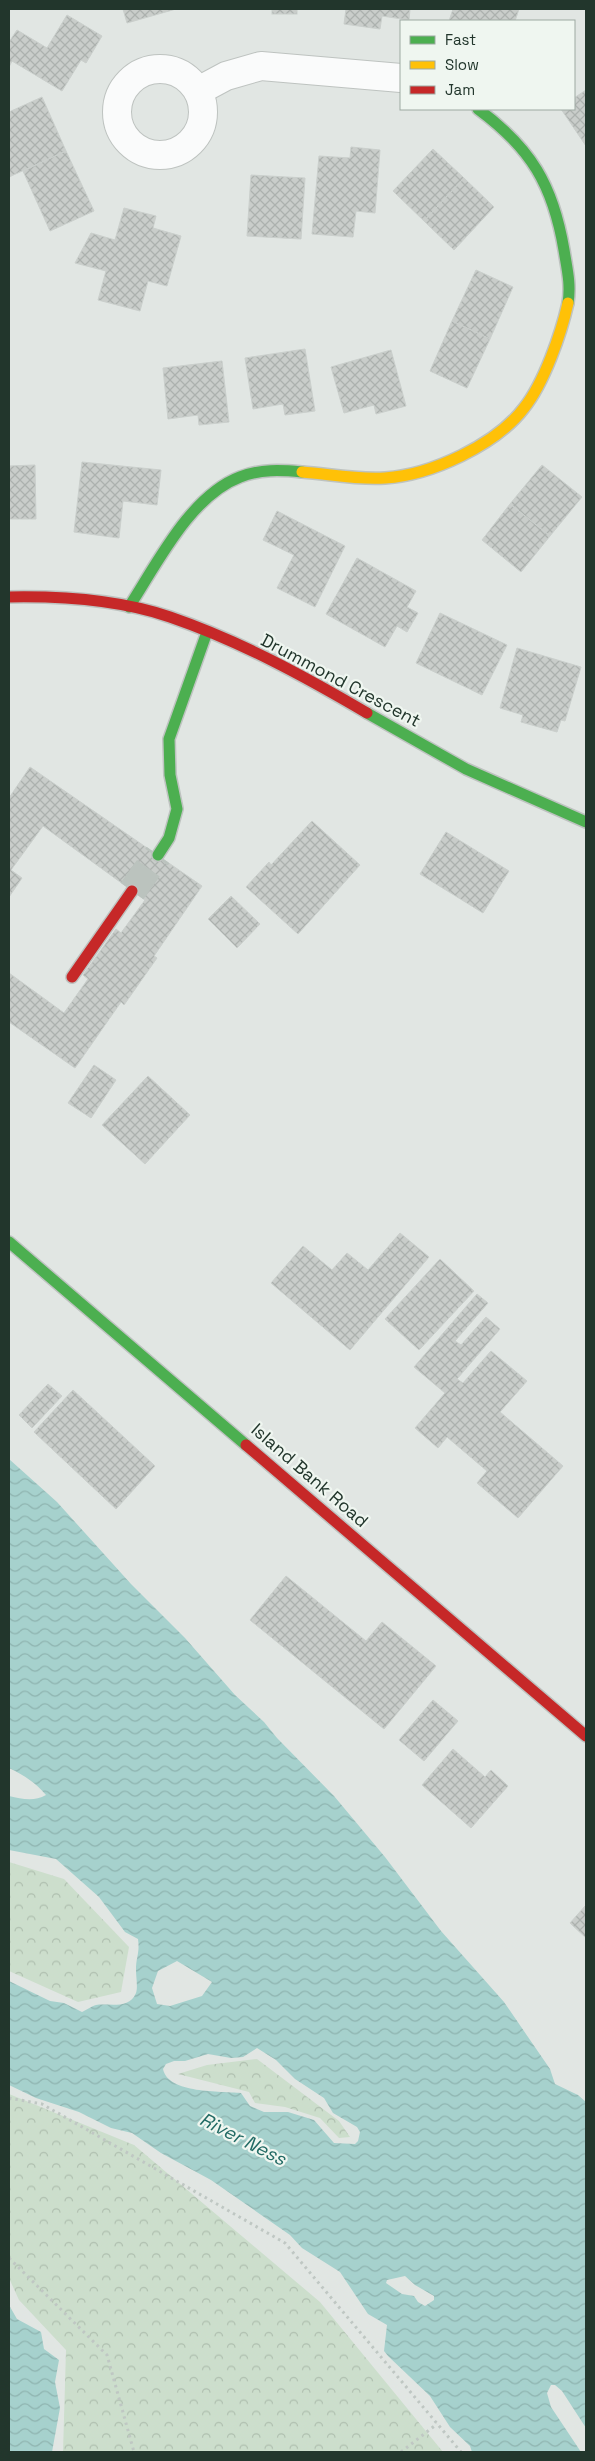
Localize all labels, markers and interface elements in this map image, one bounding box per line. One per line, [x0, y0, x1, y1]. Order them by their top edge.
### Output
legend [400, 20, 575, 110]
text: Fast [445, 30, 476, 49]
text: Slow [445, 55, 479, 74]
text: Jam [445, 80, 475, 99]
street label: Drummond Crescent [257, 628, 425, 732]
street label: Island Bank Road [247, 1418, 373, 1532]
water label: River Ness [196, 2107, 291, 2172]

